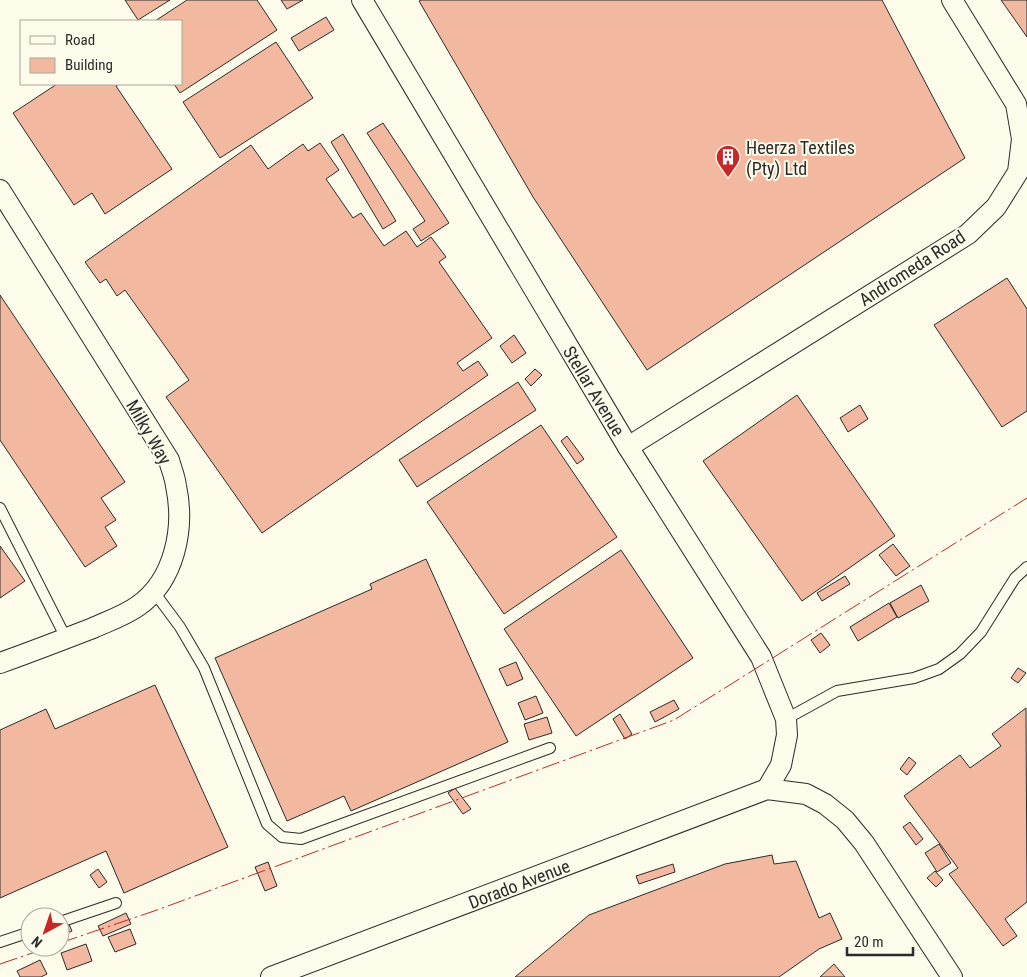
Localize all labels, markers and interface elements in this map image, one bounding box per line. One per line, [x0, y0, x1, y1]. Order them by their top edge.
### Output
legend [20, 20, 182, 85]
text: Road [65, 31, 95, 49]
text: Building [65, 56, 113, 74]
place label: Heerza Textiles (Pty) Ltd [746, 137, 855, 180]
building icon: Heerza Textiles (Pty) Ltd [715, 144, 741, 178]
street label: Andromeda Road [855, 226, 969, 310]
street label: Stellar Avenue [559, 342, 629, 440]
street label: Milky Way [122, 396, 176, 468]
street label: Dorado Avenue [465, 855, 573, 913]
north arrow [20, 907, 70, 957]
scale bar [847, 924, 913, 956]
text: N [28, 933, 45, 951]
text: 20 m [854, 933, 884, 951]

